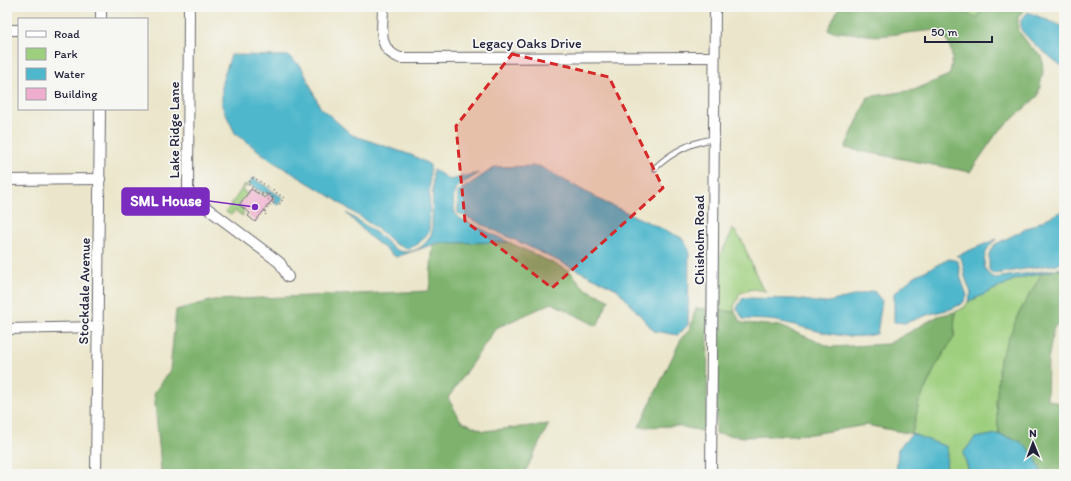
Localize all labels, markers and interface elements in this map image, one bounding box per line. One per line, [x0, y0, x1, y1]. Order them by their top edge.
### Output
legend [18, 18, 148, 110]
scale bar [925, 18, 992, 44]
text: 50 m [931, 25, 957, 39]
text: Road [54, 27, 80, 41]
street label: Legacy Oaks Drive [472, 35, 582, 52]
text: Park [54, 47, 78, 61]
text: Water [54, 67, 85, 81]
street label: Lake Ridge Lane [166, 81, 183, 178]
text: Building [54, 87, 98, 101]
callout: SML House [122, 188, 209, 215]
text: SML House [130, 192, 202, 210]
street label: Chisholm Road [691, 195, 708, 285]
street label: Stockdale Avenue [75, 237, 94, 345]
north arrow [1013, 423, 1053, 463]
text: N [1029, 427, 1037, 440]

